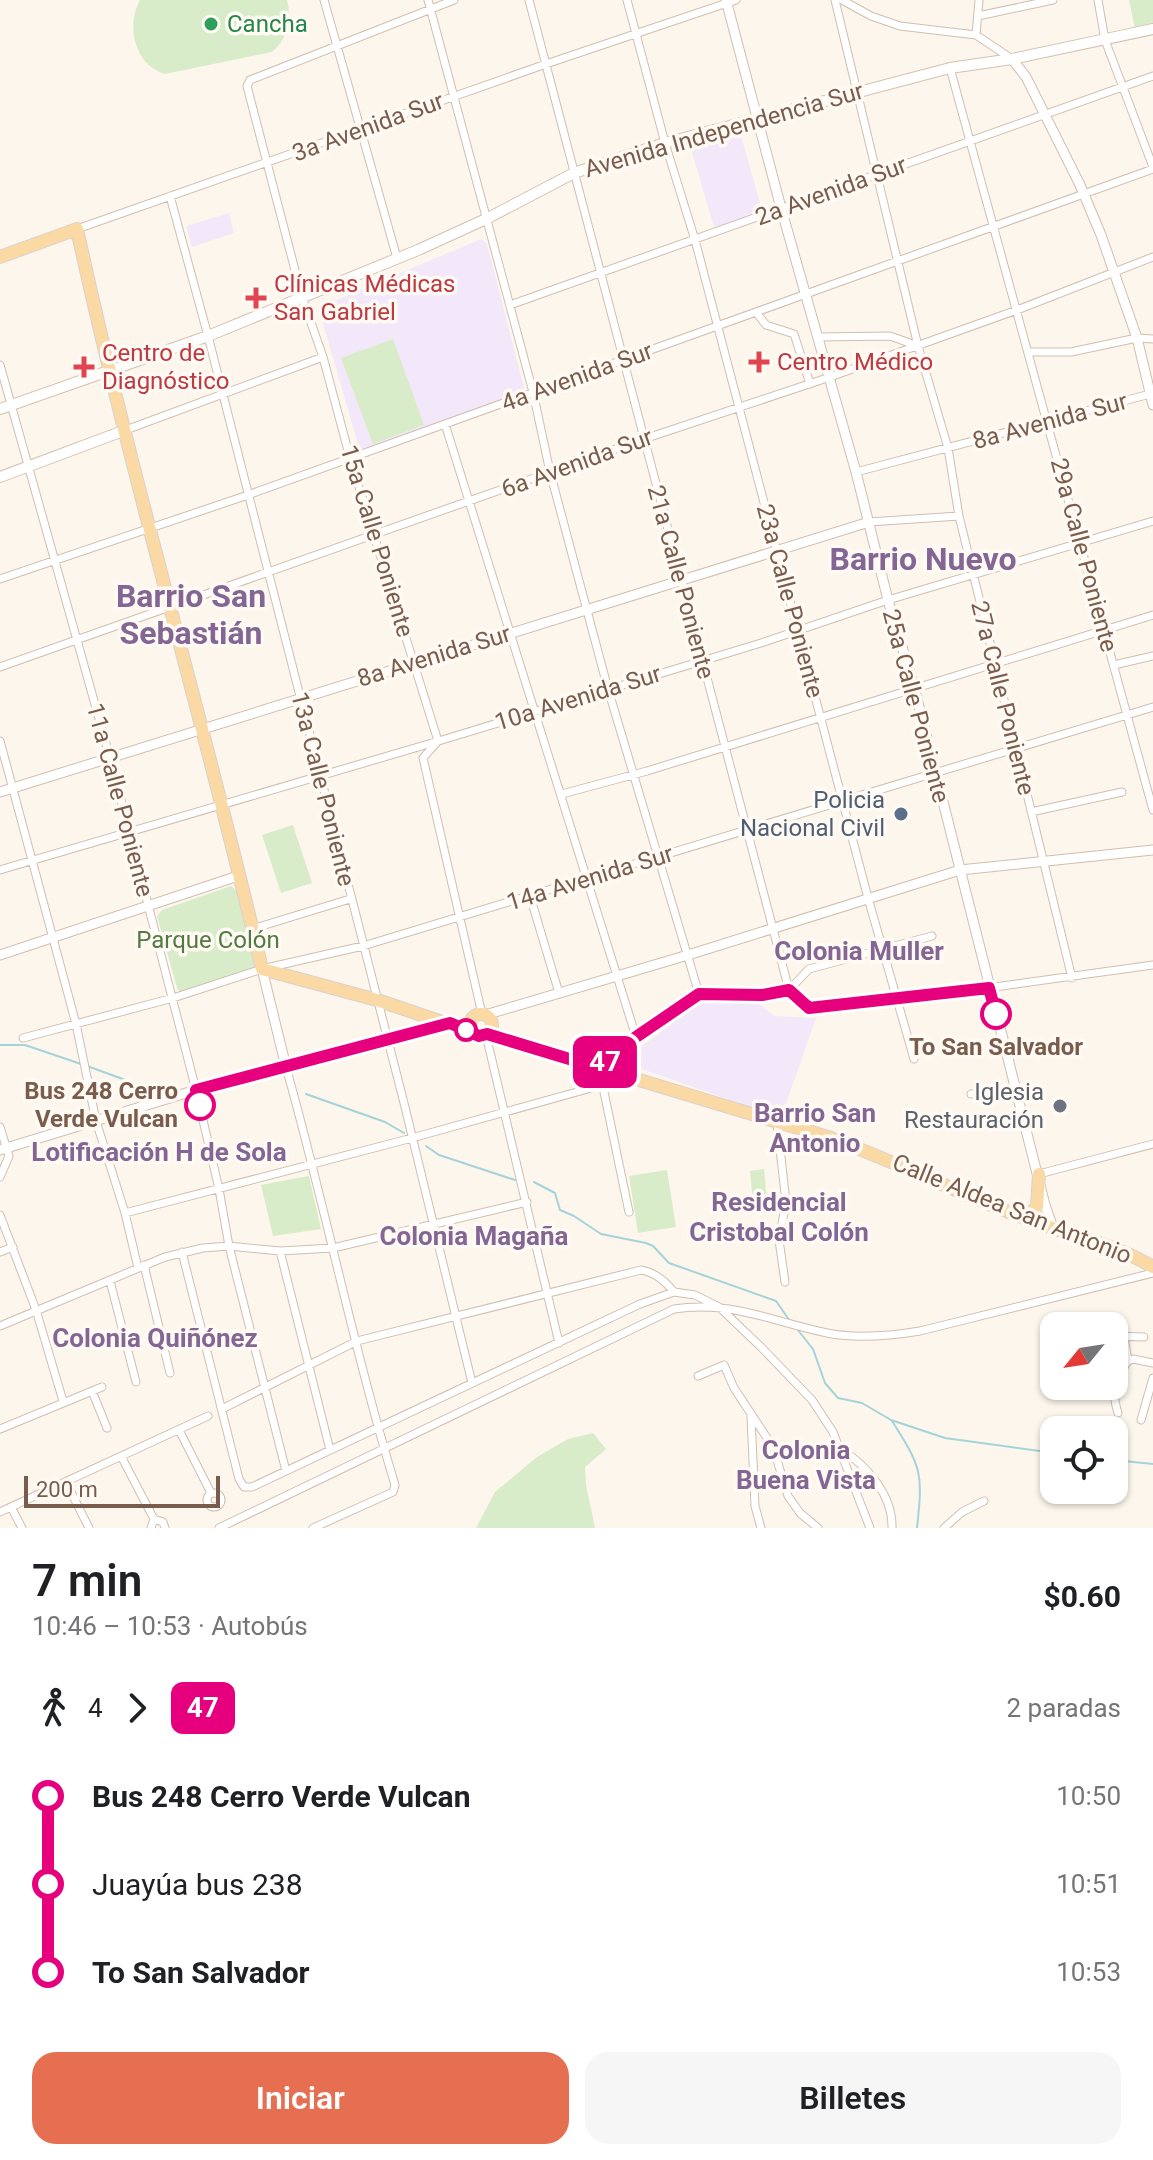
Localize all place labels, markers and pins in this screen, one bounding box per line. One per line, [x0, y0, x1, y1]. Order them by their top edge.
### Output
place label: Cancha [227, 10, 308, 38]
marker: Cancha [202, 15, 220, 33]
place label: Clínicas Médicas San Gabriel [274, 270, 456, 326]
marker: Clínicas Médicas San Gabriel [245, 287, 267, 309]
place label: Centro de Diagnóstico [102, 339, 229, 395]
place label: Centro Médico [777, 348, 933, 376]
marker: Centro Médico [748, 351, 770, 373]
marker: Centro de Diagnóstico [73, 356, 95, 378]
place label: Policia Nacional Civil [740, 786, 885, 842]
marker: Policia Nacional Civil [892, 805, 910, 823]
marker: To San Salvador [981, 999, 1011, 1029]
unlabelled marker [455, 1019, 477, 1041]
place label: To San Salvador [909, 1033, 1083, 1061]
place label: Bus 248 Cerro Verde Vulcan [24, 1077, 178, 1133]
place label: Iglesia Restauración [904, 1078, 1044, 1134]
marker: Bus 248 Cerro Verde Vulcan [185, 1090, 215, 1120]
marker: Iglesia Restauración [1051, 1097, 1069, 1115]

